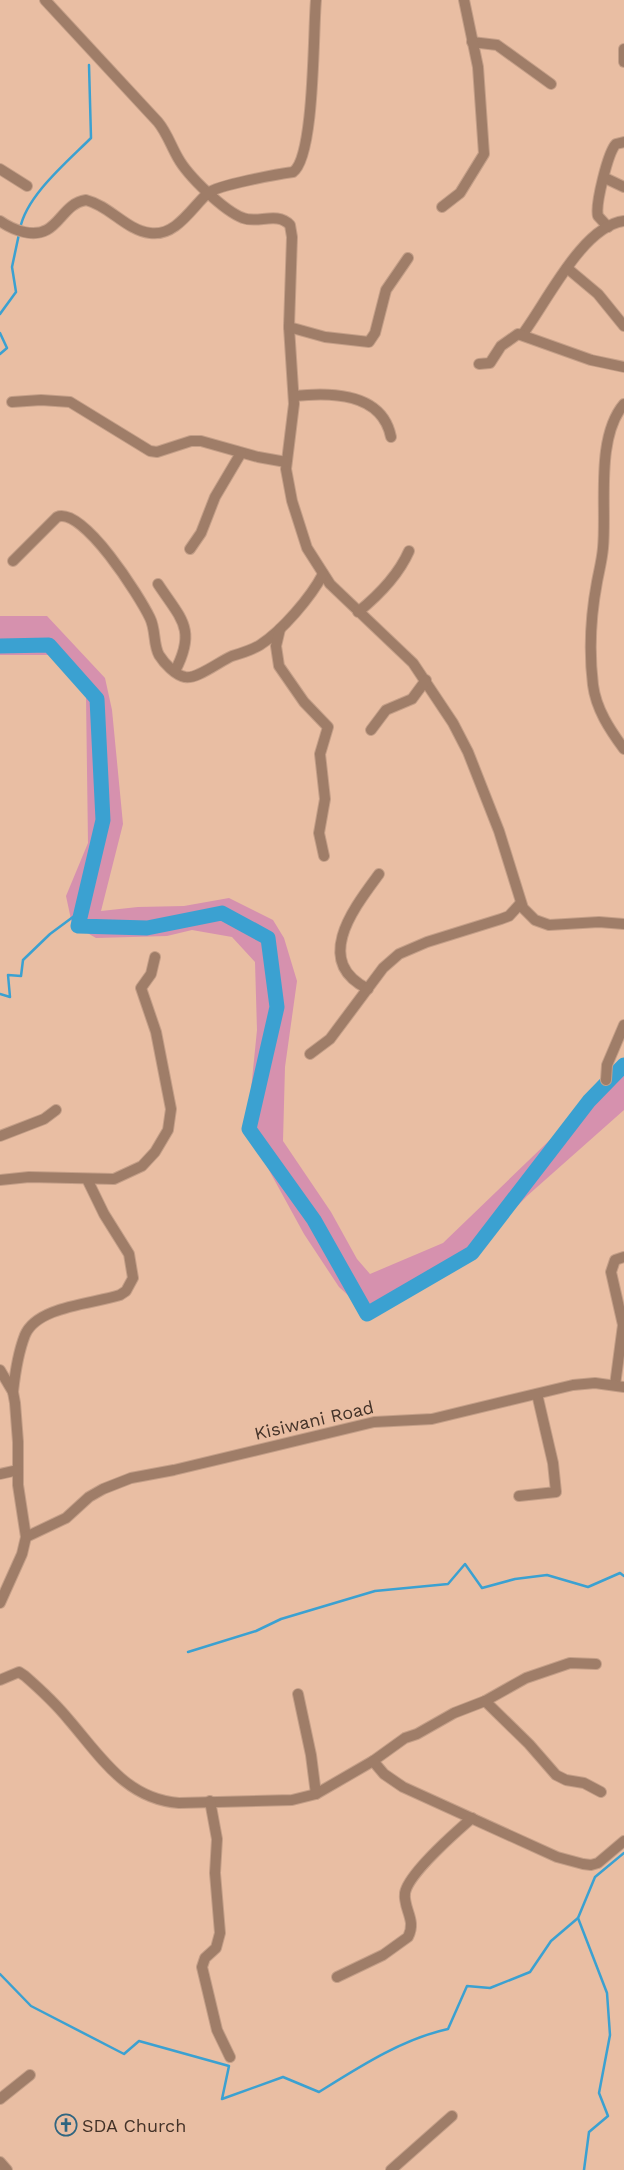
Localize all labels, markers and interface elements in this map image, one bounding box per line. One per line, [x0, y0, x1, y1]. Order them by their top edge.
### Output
street label: Kisiwani Road [252, 1396, 376, 1444]
church icon: SDA Church [54, 2113, 78, 2137]
place label: SDA Church [82, 2115, 186, 2136]

